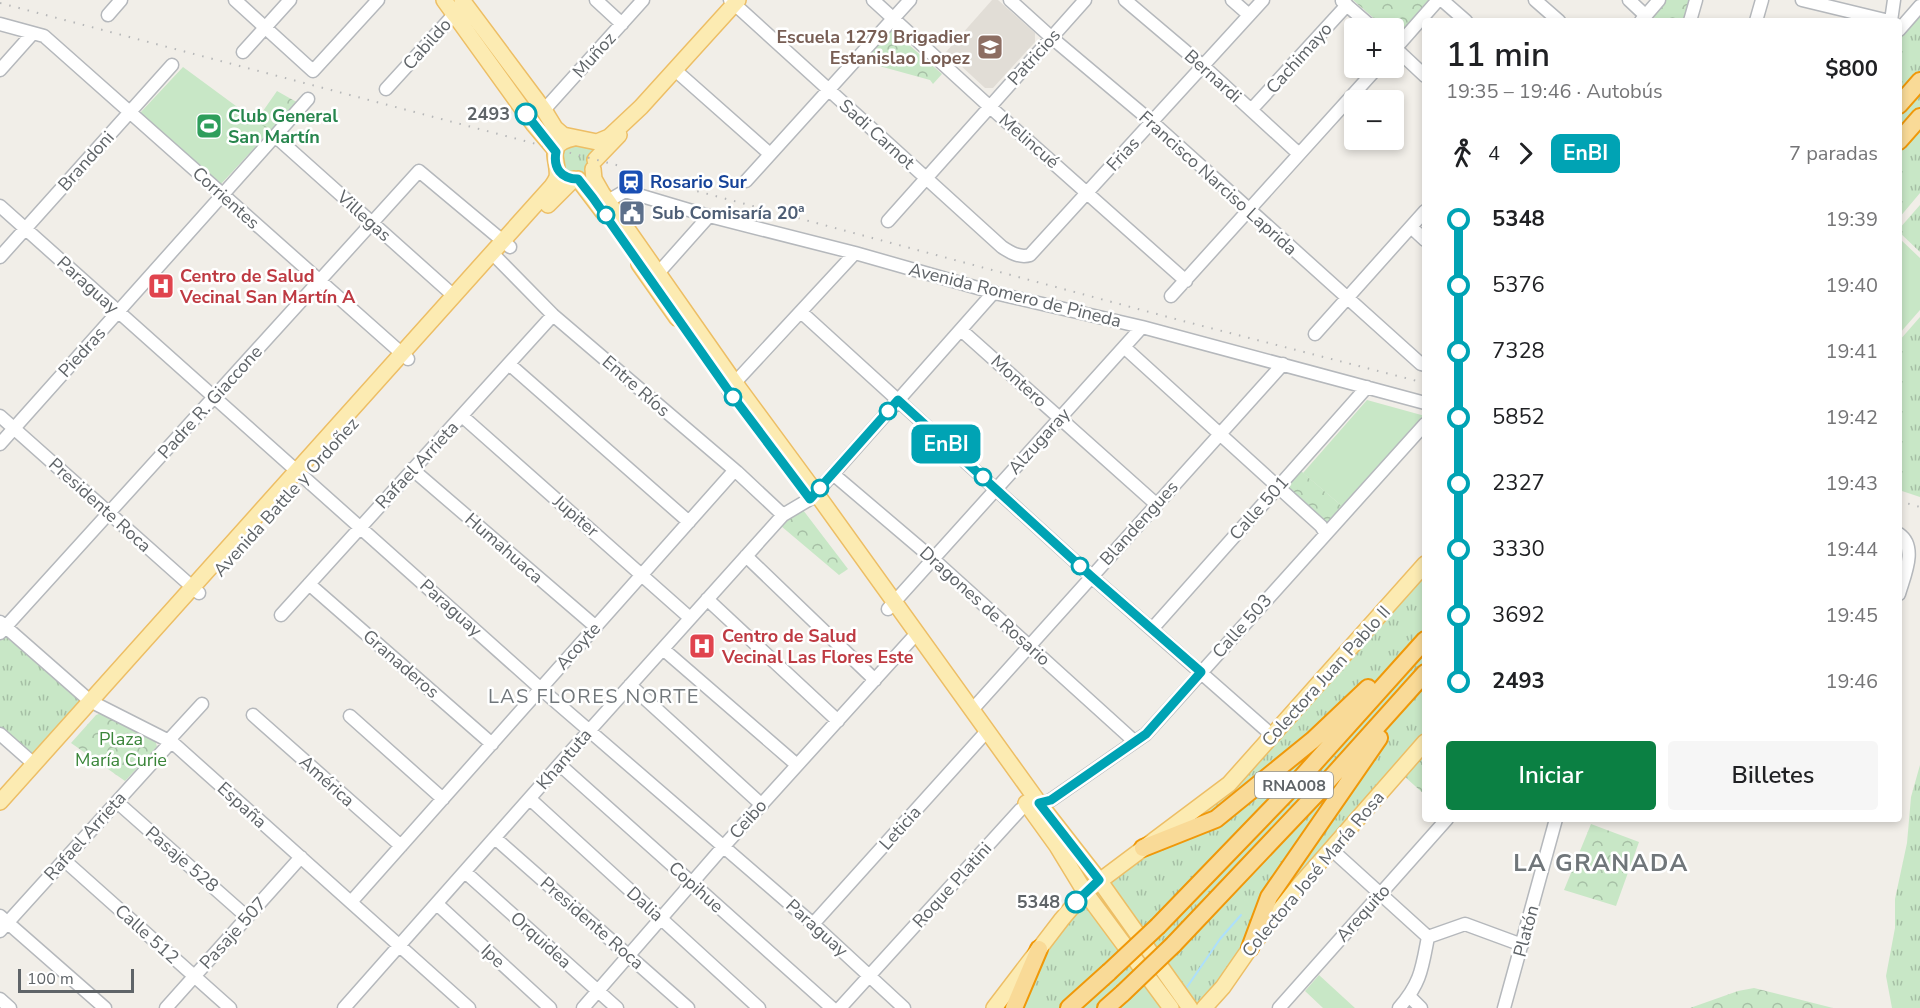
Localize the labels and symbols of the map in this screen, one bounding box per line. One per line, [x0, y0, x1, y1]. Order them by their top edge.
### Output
street label: Cabildo [397, 13, 457, 75]
street label: Cachimayo [1261, 17, 1337, 99]
street label: Patricios [1002, 23, 1066, 91]
place label: Escuela 1279 Brigadier Estanislao Lopez [776, 25, 970, 70]
street label: Muñoz [567, 27, 621, 83]
school or university icon: Escuela 1279 Brigadier Estanislao Lopez [975, 32, 1005, 62]
street label: Bernardi [1179, 44, 1247, 108]
street label: Sadi Carnot [834, 94, 921, 175]
place label: 2493 [467, 102, 510, 126]
marker: 2493 [515, 103, 537, 125]
place label: Club General San Martín [228, 104, 338, 149]
street label: Francisco Narciso Laprida [1134, 105, 1302, 261]
street label: Melincué [994, 108, 1064, 174]
sports icon: Club General San Martín [194, 111, 224, 141]
street label: Brandoni [53, 126, 119, 196]
street label: Frias [1101, 132, 1145, 176]
street label: Corrientes [187, 161, 265, 235]
station icon: Rosario Sur [616, 167, 646, 197]
place label: Rosario Sur [650, 170, 747, 194]
street label: Villegas [331, 185, 396, 247]
public building icon: Sub Comisaría 20ª [617, 198, 647, 228]
place label: Sub Comisaría 20ª [652, 201, 804, 225]
unlabelled marker [597, 206, 615, 224]
street label: Paraguay [52, 251, 125, 320]
street label: Avenida Romero de Pineda [906, 257, 1124, 333]
place label: Centro de Salud Vecinal San Martín A [179, 264, 356, 309]
hospital icon: Centro de Salud Vecinal San Martín A [146, 271, 176, 301]
street label: Piedras [53, 322, 111, 382]
street label: Padre R. Giaccone [152, 340, 268, 464]
street label: Montero [986, 349, 1052, 413]
street label: Entre Ríos [597, 350, 675, 422]
unlabelled marker [724, 388, 742, 406]
unlabelled marker [879, 402, 897, 420]
street label: Alzugaray [1003, 402, 1076, 480]
street label: Avenida Battle y Ordoñez [208, 412, 364, 582]
street label: Rafael Arrieta [370, 416, 464, 514]
line badge: EnBI [904, 424, 988, 464]
street label: Presidente Roca [44, 452, 156, 558]
unlabelled marker [974, 468, 992, 486]
street label: Calle 501 [1224, 471, 1294, 545]
street label: Blandengues [1094, 475, 1184, 571]
unlabelled marker [811, 479, 829, 497]
street label: Jupiter [547, 489, 604, 543]
street label: Humahuaca [460, 507, 548, 589]
street label: Dragones de Rosario [914, 541, 1056, 671]
unlabelled marker [1071, 557, 1089, 575]
street label: Paraguay [415, 574, 488, 643]
street label: Calle 503 [1207, 589, 1277, 663]
street label: Colectora Juan Pablo II [1256, 600, 1396, 752]
street label: Acoyte [550, 617, 606, 675]
street label: Granaderos [358, 624, 444, 704]
place label: Centro de Salud Vecinal Las Flores Este [721, 624, 914, 669]
hospital icon: Centro de Salud Vecinal Las Flores Este [687, 631, 717, 661]
district label: LAS FLORES NORTE [488, 683, 700, 710]
street label: Khantuta [531, 723, 597, 795]
park label: Plaza María Curie [75, 727, 167, 772]
street label: América [294, 750, 360, 812]
road number: RNA008 [1255, 772, 1333, 798]
street label: España [212, 776, 272, 834]
street label: Rafael Arrieta [39, 786, 131, 886]
street label: Colectora José María Rosa [1236, 786, 1390, 962]
street label: Ceibo [724, 794, 772, 844]
street label: Leticia [874, 801, 926, 855]
street label: Pasaje 528 [140, 821, 224, 897]
street label: Roque Platini [907, 837, 997, 933]
district label: LA GRANADA [1513, 847, 1689, 879]
street label: Copihue [663, 856, 729, 918]
street label: Presidente Roca [535, 871, 649, 975]
street label: Arequito [1331, 879, 1395, 947]
street label: Dalia [621, 881, 669, 927]
place label: 5348 [1017, 890, 1060, 914]
marker: 5348 [1065, 891, 1087, 913]
street label: Pasaje 507 [194, 892, 272, 974]
street label: Paraguay [781, 894, 854, 963]
street label: Calle 512 [110, 899, 184, 969]
street label: Platón [1508, 902, 1544, 960]
street label: Orquidea [505, 906, 577, 974]
street label: Ipe [476, 939, 510, 973]
scale bar [18, 966, 134, 994]

